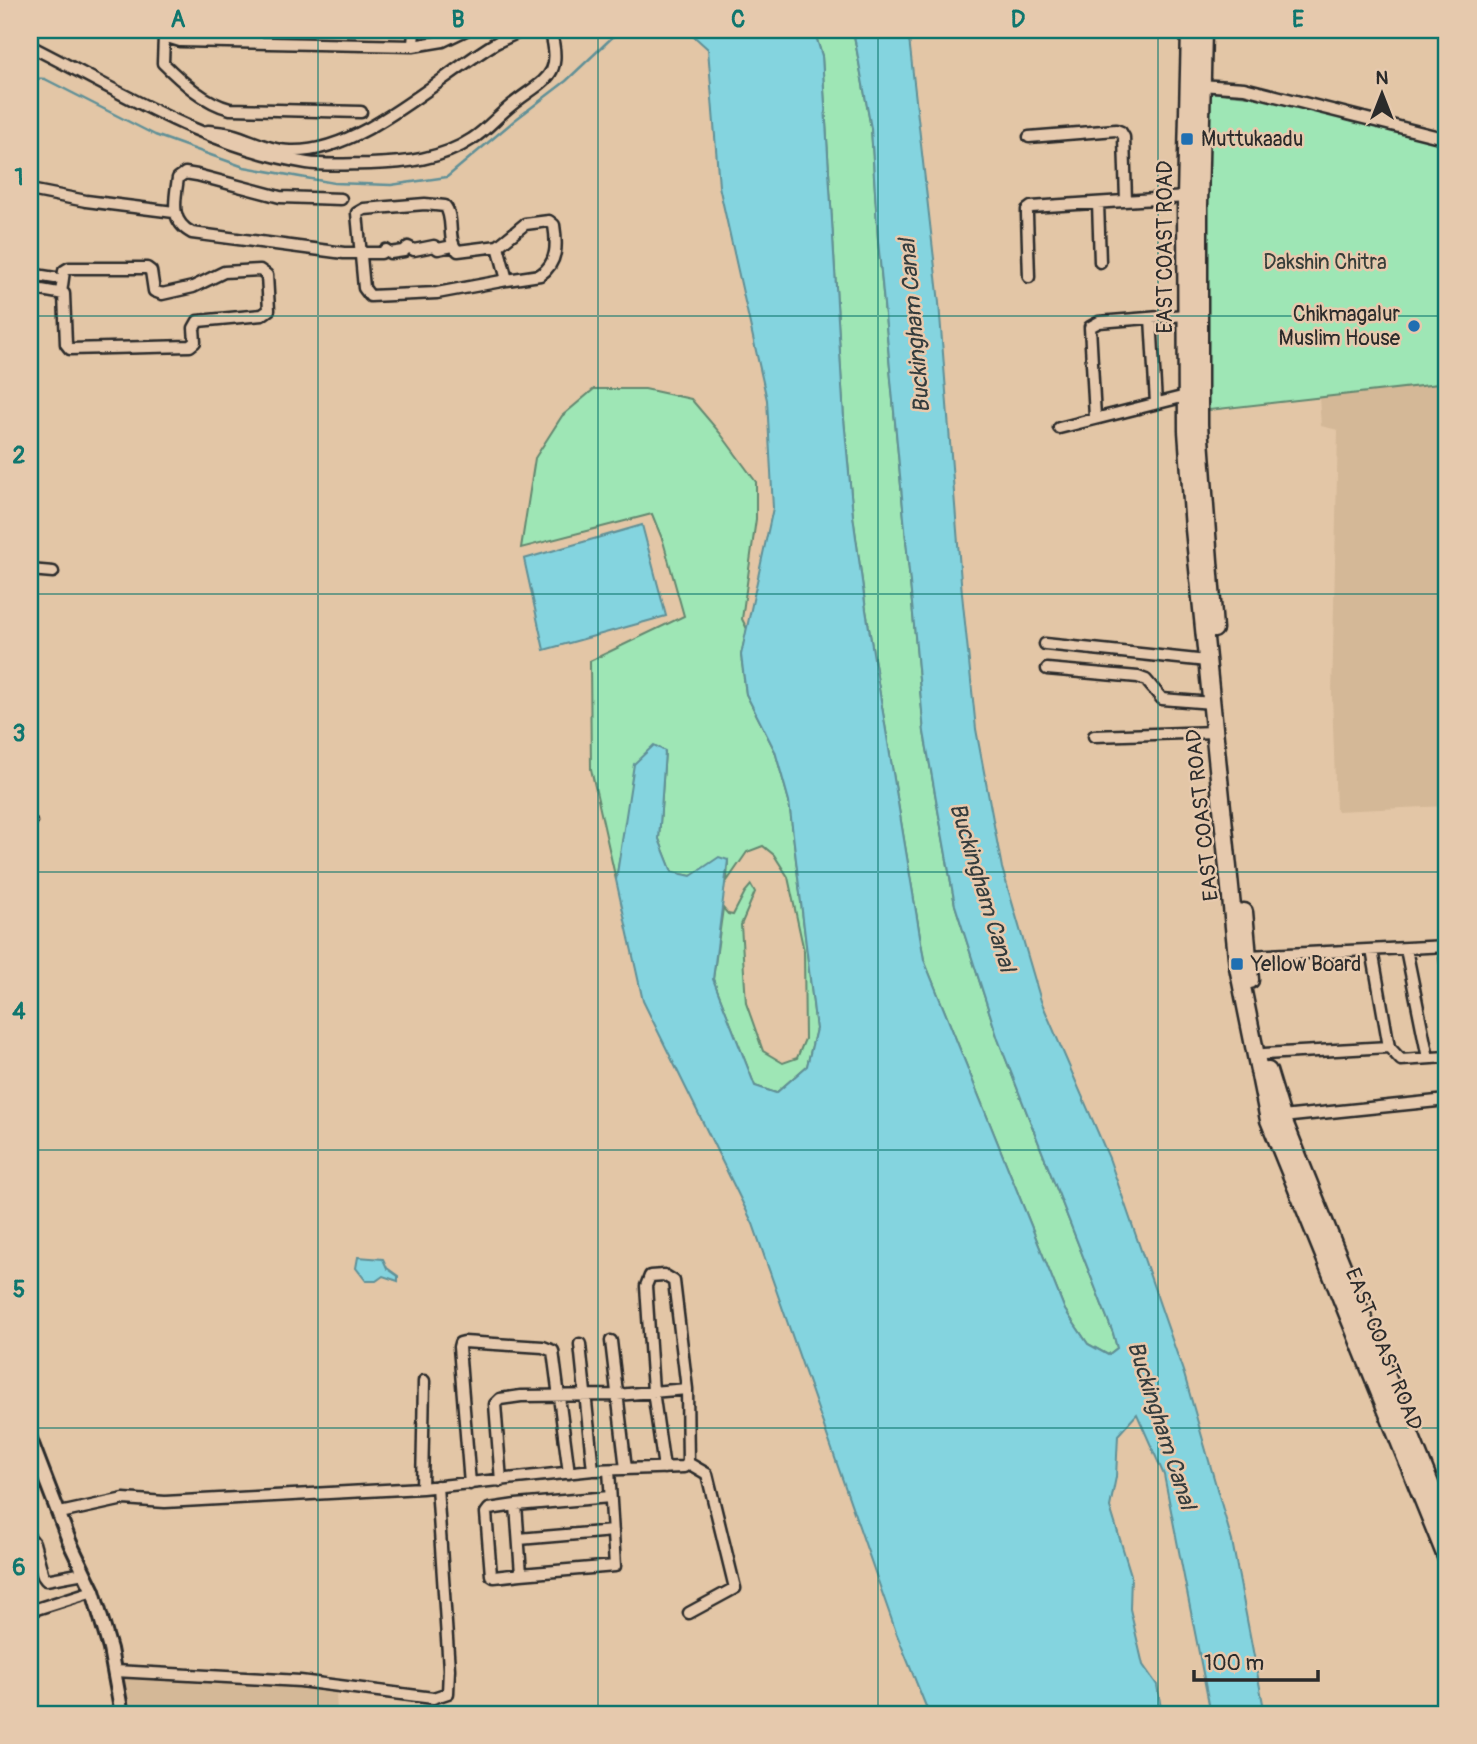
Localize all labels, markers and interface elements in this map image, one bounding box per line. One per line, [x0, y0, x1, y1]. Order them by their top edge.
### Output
text: A [171, 5, 186, 34]
text: B [451, 5, 465, 34]
text: C [731, 5, 745, 34]
text: D [1011, 5, 1025, 34]
text: E [1292, 5, 1304, 34]
north arrow [1348, 60, 1418, 130]
text: N [1376, 66, 1389, 90]
place label: Muttukaadu [1201, 126, 1303, 153]
marker: Muttukaadu [1179, 131, 1195, 147]
street label: EAST COAST ROAD [1152, 161, 1179, 333]
text: 1 [15, 163, 24, 192]
water label: Buckingham Canal [892, 235, 937, 414]
park label: Dakshin Chitra [1263, 249, 1387, 276]
place label: Chikmagalur Muslim House [1279, 301, 1401, 352]
marker: Chikmagalur Muslim House [1406, 318, 1422, 334]
text: 2 [13, 441, 26, 470]
text: 3 [13, 719, 25, 748]
street label: EAST COAST ROAD [1180, 728, 1225, 902]
water label: Buckingham Canal [943, 799, 1023, 977]
place label: Yellow Board [1250, 951, 1361, 978]
marker: Yellow Board [1229, 956, 1245, 972]
text: 4 [12, 997, 26, 1026]
street label: EAST COAST ROAD [1339, 1264, 1428, 1434]
text: 5 [13, 1275, 25, 1304]
water label: Buckingham Canal [1121, 1338, 1203, 1515]
text: 6 [12, 1553, 26, 1582]
scale bar [1194, 1639, 1318, 1683]
text: 100 m [1204, 1650, 1264, 1677]

